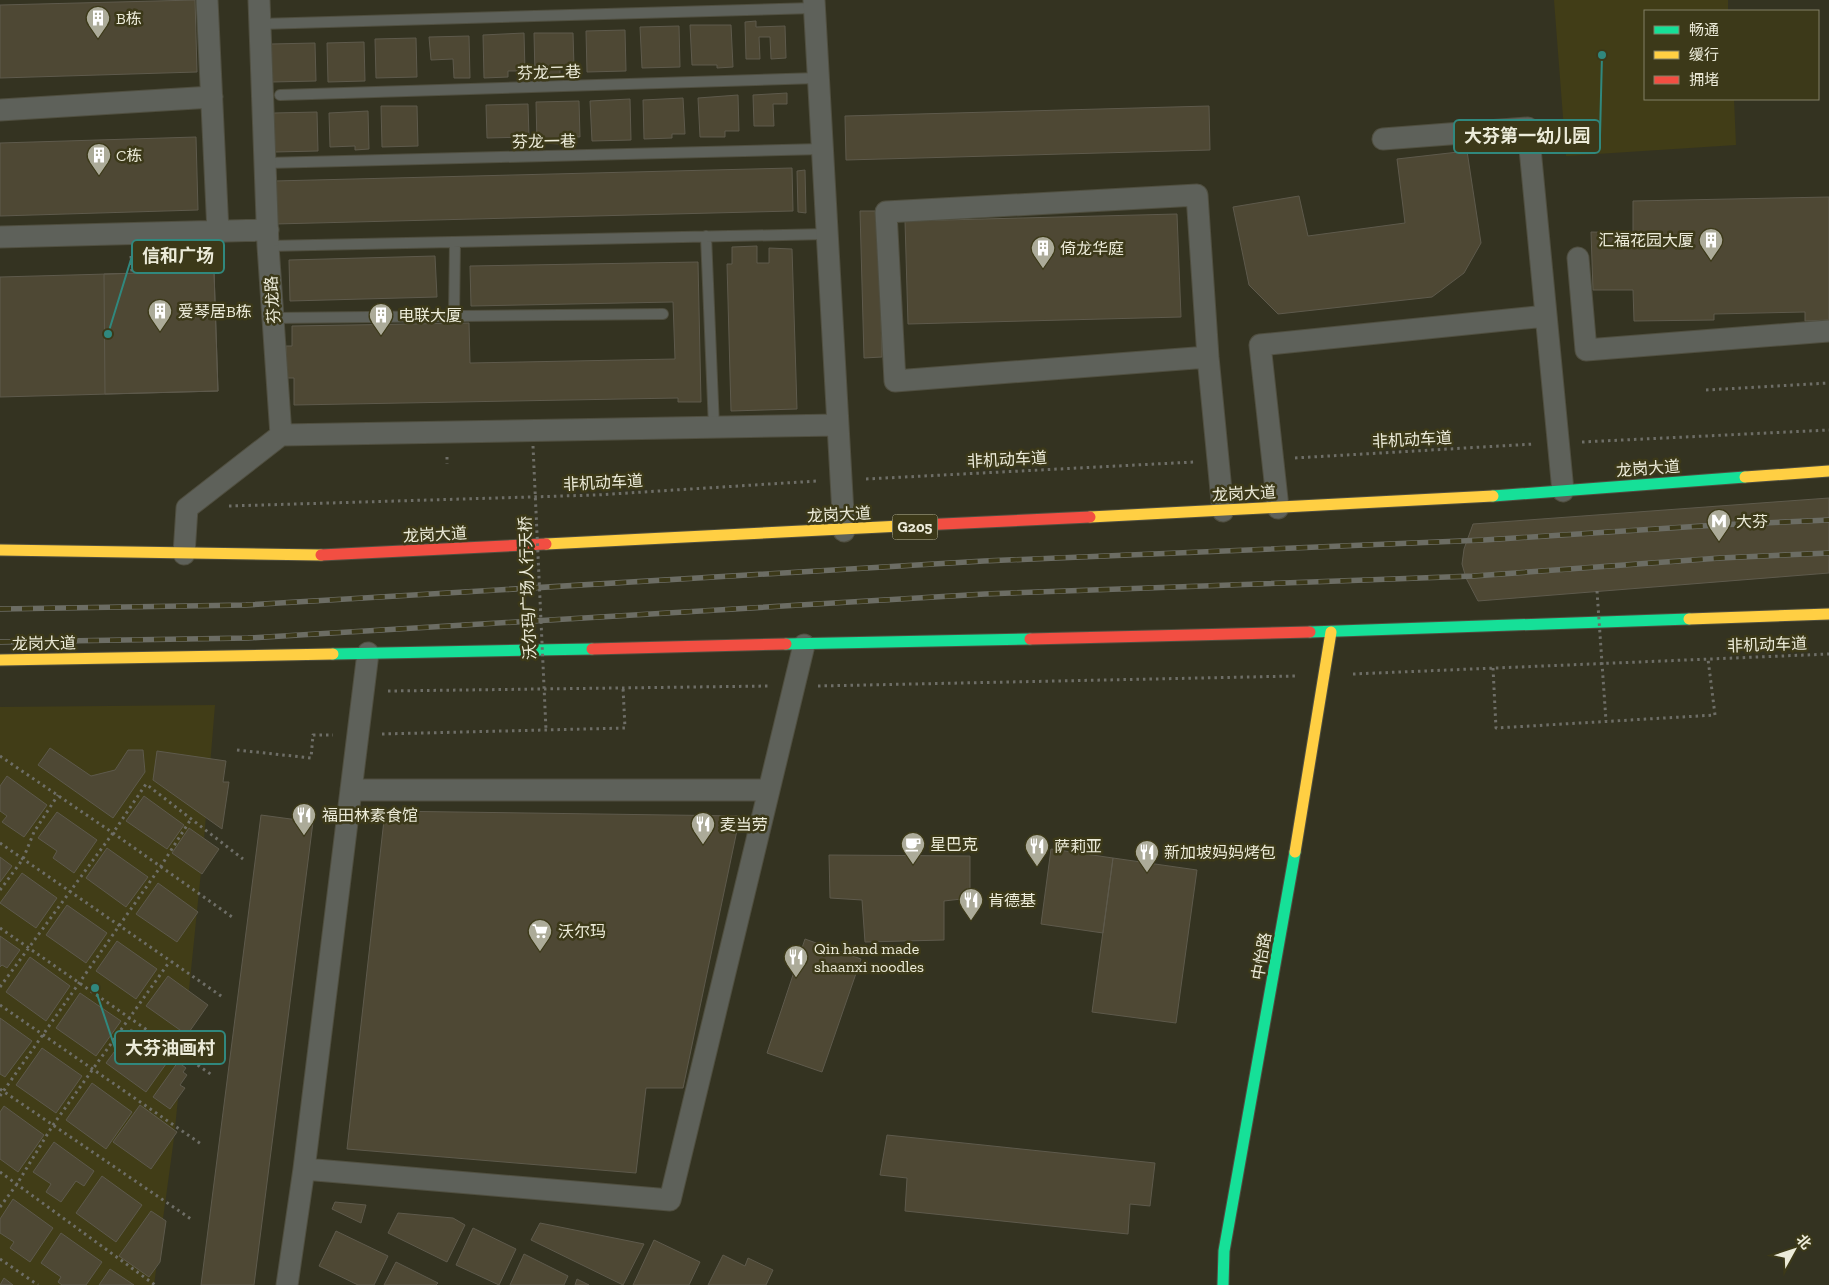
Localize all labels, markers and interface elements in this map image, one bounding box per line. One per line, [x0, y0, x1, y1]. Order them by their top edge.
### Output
building icon: B栋 [85, 5, 111, 39]
place label: B栋 [116, 9, 142, 28]
legend [1644, 10, 1819, 100]
text: 畅通 [1689, 21, 1719, 39]
text: 缓行 [1689, 46, 1719, 64]
street label: 芬龙二巷 [517, 62, 581, 83]
text: 拥堵 [1689, 71, 1719, 89]
callout: 大芬第一幼儿园 [1454, 120, 1600, 153]
text: 大芬第一幼儿园 [1464, 125, 1590, 147]
street label: 芬龙一巷 [512, 131, 576, 152]
building icon: C栋 [86, 142, 112, 176]
place label: C栋 [116, 146, 142, 165]
building icon: 汇福花园大厦 [1698, 227, 1724, 261]
place label: 汇福花园大厦 [1598, 231, 1694, 250]
building icon: 倚龙华庭 [1030, 235, 1056, 269]
place label: 倚龙华庭 [1060, 239, 1124, 258]
callout: 信和广场 [132, 240, 224, 273]
text: 信和广场 [142, 245, 214, 267]
street label: 芬龙路 [261, 275, 284, 325]
building icon: 爱琴居B栋 [147, 298, 173, 332]
place label: 爱琴居B栋 [178, 302, 252, 321]
building icon: 电联大厦 [368, 302, 394, 336]
place label: 电联大厦 [398, 306, 462, 325]
street label: 非机动车道 [1372, 428, 1452, 451]
street label: 非机动车道 [967, 448, 1047, 471]
street label: 龙岗大道 [1615, 457, 1681, 480]
street label: 非机动车道 [563, 471, 643, 494]
street label: 龙岗大道 [1212, 482, 1276, 505]
street label: 龙岗大道 [807, 503, 871, 526]
metro station icon: 大芬 [1706, 508, 1732, 542]
place label: 大芬 [1736, 512, 1768, 531]
road number: G205 [892, 514, 938, 540]
street label: 沃尔玛广场人行天桥 [515, 516, 540, 660]
street label: 龙岗大道 [403, 523, 467, 546]
street label: 龙岗大道 [12, 633, 76, 654]
street label: 非机动车道 [1727, 634, 1807, 655]
restaurant icon: 福田林素食馆 [291, 802, 317, 836]
place label: 福田林素食馆 [322, 806, 418, 825]
restaurant icon: 麦当劳 [690, 811, 716, 845]
place label: 麦当劳 [720, 815, 768, 834]
cafe icon: 星巴克 [900, 831, 926, 865]
restaurant icon: 萨莉亚 [1024, 833, 1050, 867]
place label: 星巴克 [930, 835, 978, 854]
place label: 萨莉亚 [1054, 837, 1102, 856]
restaurant icon: 新加坡妈妈烤包 [1134, 839, 1160, 873]
place label: 新加坡妈妈烤包 [1164, 843, 1276, 862]
restaurant icon: 肯德基 [958, 887, 984, 921]
place label: 肯德基 [988, 891, 1036, 910]
supermarket icon: 沃尔玛 [527, 918, 553, 952]
place label: 沃尔玛 [558, 922, 606, 941]
street label: 中怡路 [1248, 931, 1275, 981]
place label: Qin hand made shaanxi noodles [814, 939, 924, 976]
restaurant icon: Qin hand made shaanxi noodles [783, 944, 809, 978]
callout: 大芬油画村 [115, 1031, 225, 1064]
text: 大芬油画村 [125, 1037, 215, 1059]
north arrow [1769, 1225, 1819, 1275]
text: 北 [1793, 1231, 1815, 1253]

